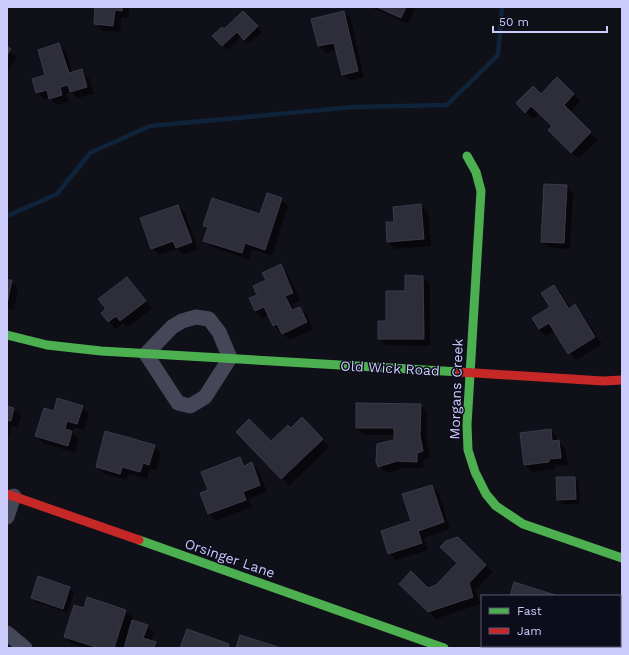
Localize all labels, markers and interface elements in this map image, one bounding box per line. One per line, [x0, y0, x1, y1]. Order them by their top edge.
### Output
scale bar [493, 8, 607, 34]
text: 50 m [499, 15, 529, 29]
street label: Morgans Creek [446, 338, 466, 440]
street label: Old Wick Road [340, 357, 440, 379]
street label: Orsinger Lane [183, 535, 277, 581]
legend [481, 595, 621, 647]
text: Fast [517, 604, 542, 618]
text: Jam [517, 624, 542, 638]

